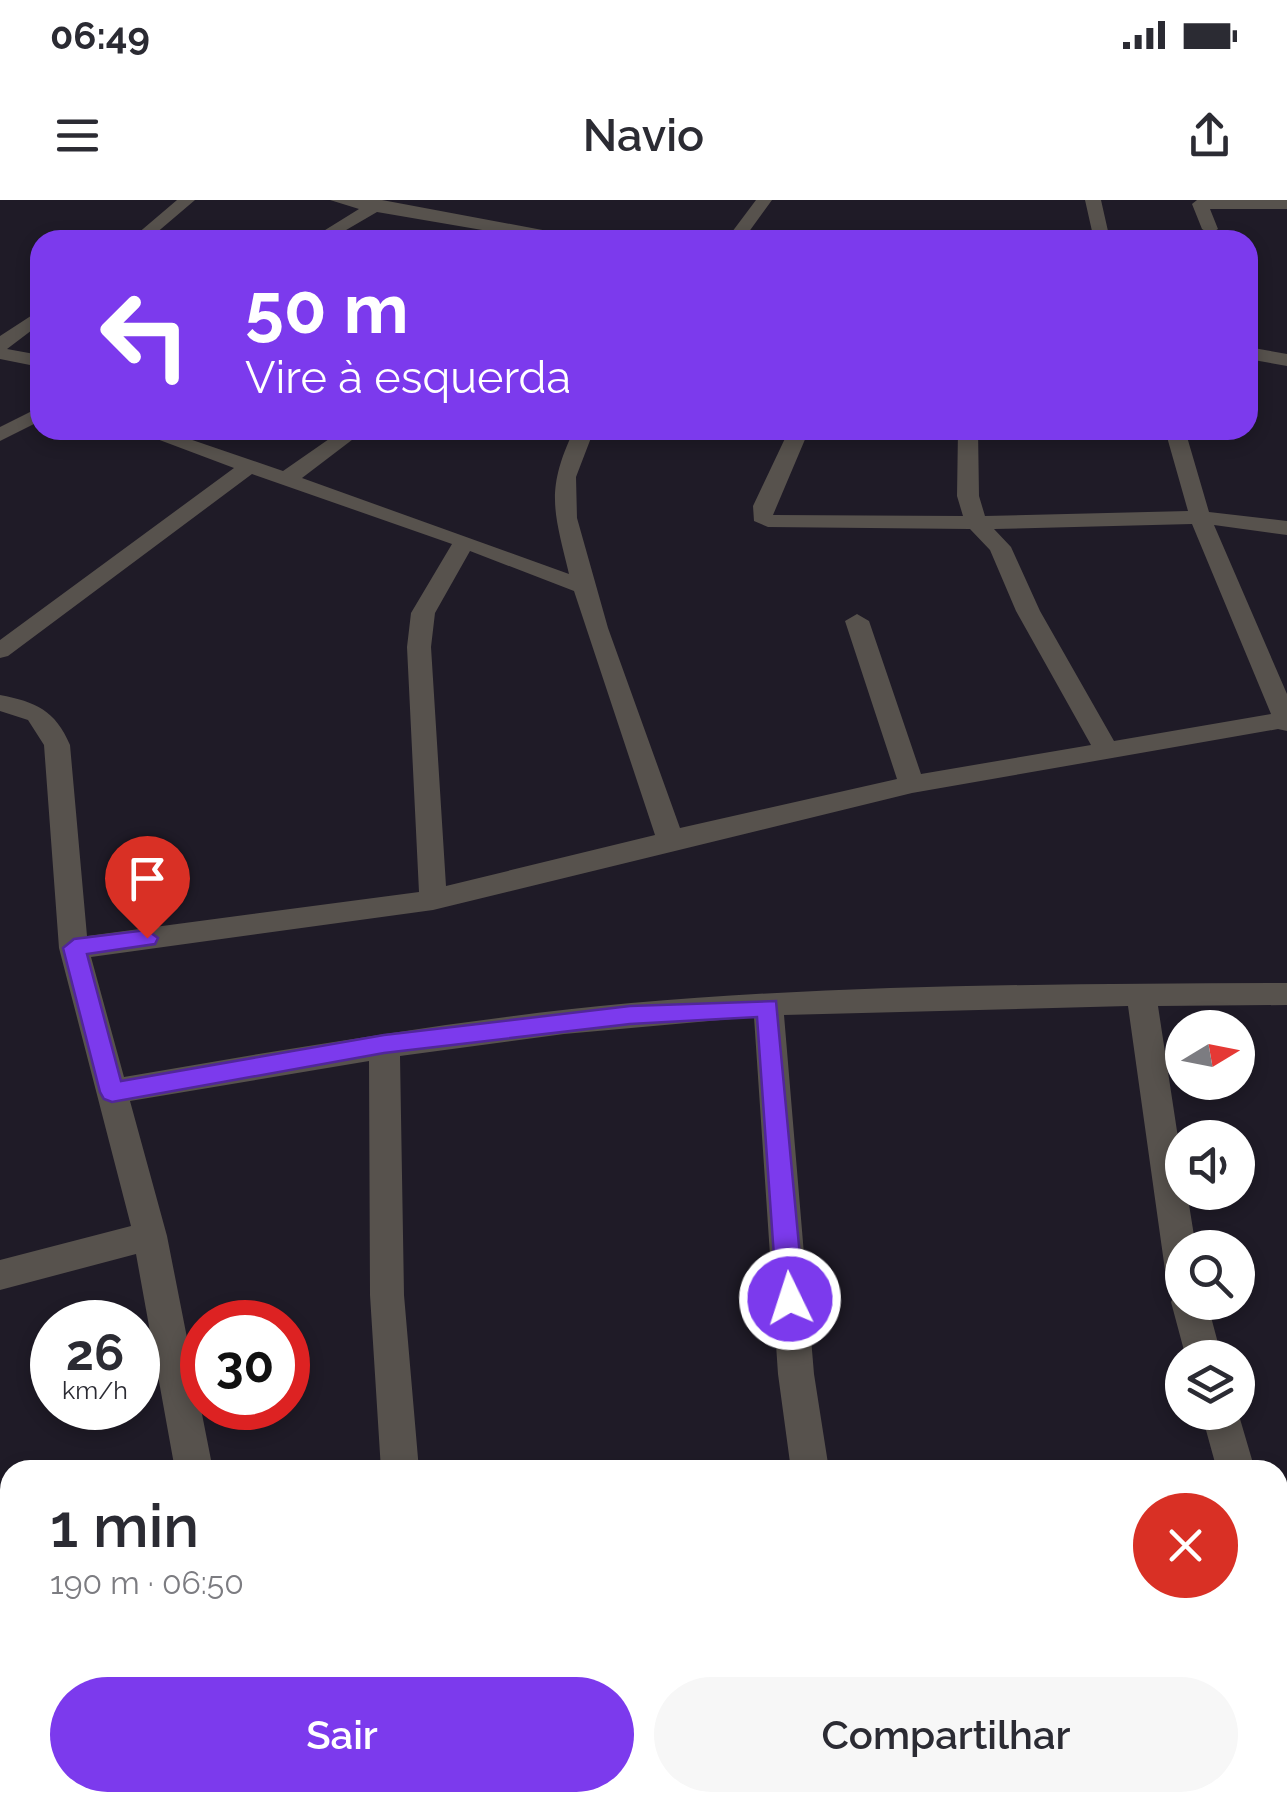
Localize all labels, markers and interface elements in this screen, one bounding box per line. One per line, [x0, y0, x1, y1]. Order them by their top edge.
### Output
text: 06:49 [50, 13, 150, 58]
icon: menu [50, 108, 105, 163]
icon: share [1182, 108, 1237, 163]
text: Navio [583, 109, 704, 162]
text: 50 m [245, 267, 409, 349]
icon: left [80, 270, 210, 400]
text: Vire à esquerda [245, 351, 571, 404]
pin [105, 836, 190, 939]
icon: arrive [120, 851, 175, 906]
north arrow [1165, 1010, 1255, 1100]
map controls [1165, 1010, 1255, 1430]
button: sound [1165, 1120, 1255, 1210]
button: search [1165, 1230, 1255, 1320]
position arrow [738, 1247, 842, 1351]
speed limit sign: 30 [180, 1300, 310, 1430]
text: 26 [66, 1323, 124, 1382]
button: layers [1165, 1340, 1255, 1430]
text: km/h [62, 1375, 128, 1405]
text: 1 min [50, 1491, 199, 1561]
button: close [1133, 1493, 1238, 1598]
text: 190 m · 06:50 [50, 1564, 244, 1601]
button: Sair [50, 1677, 634, 1792]
button: Compartilhar [654, 1677, 1238, 1792]

